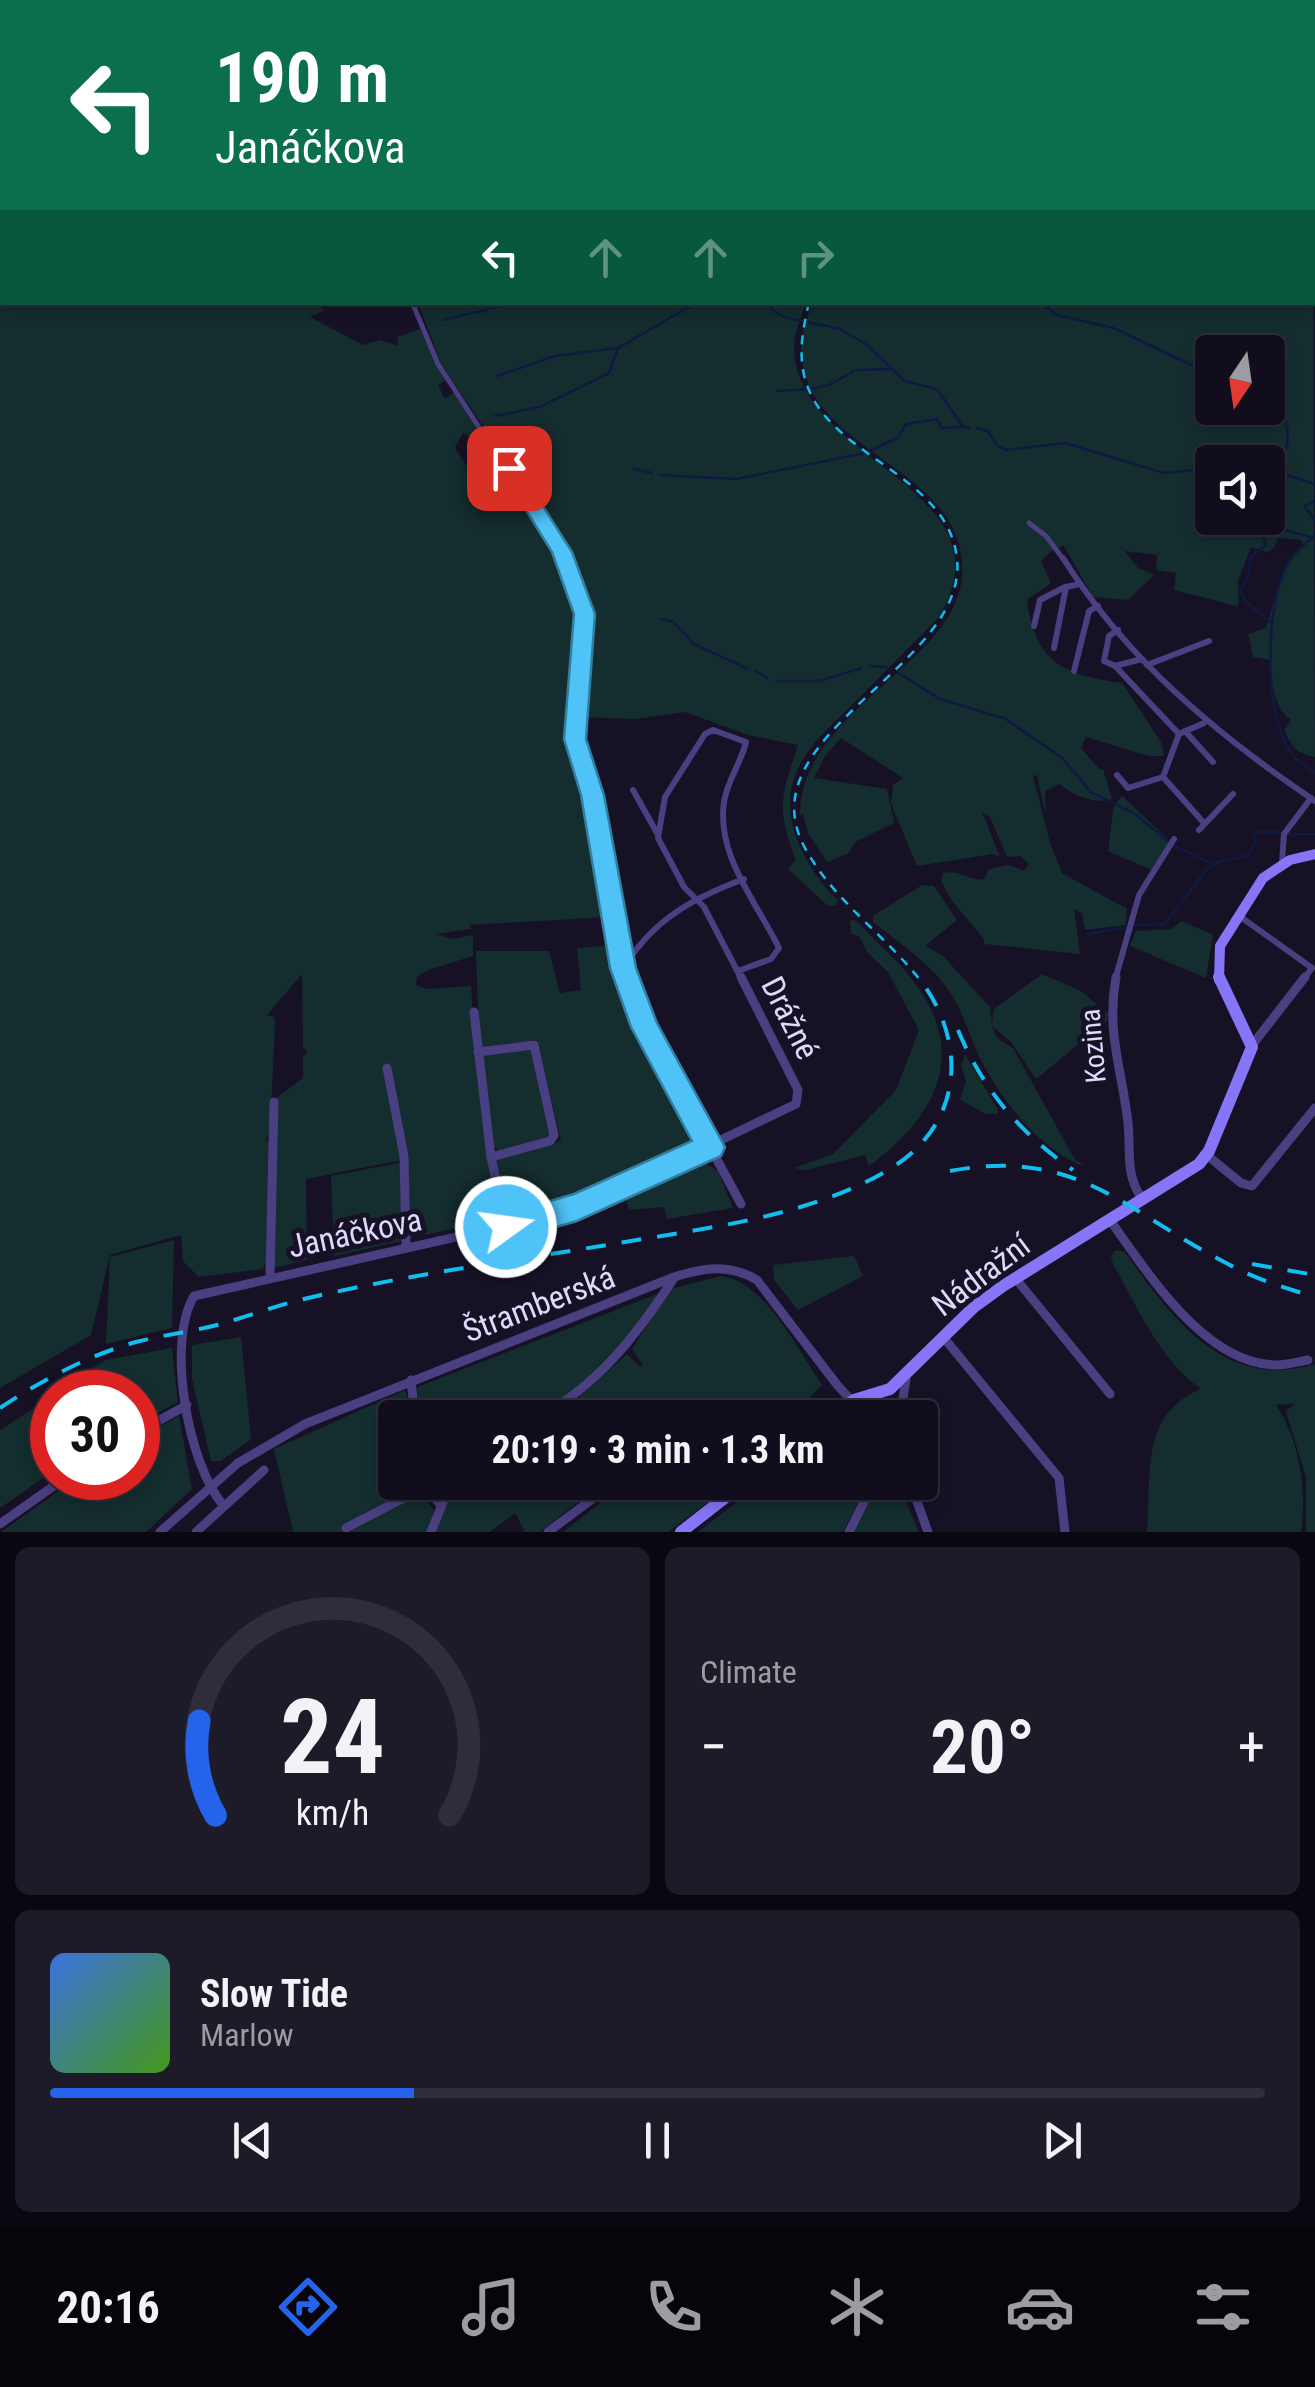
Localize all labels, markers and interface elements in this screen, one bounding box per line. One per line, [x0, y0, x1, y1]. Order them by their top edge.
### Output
text: 190 m [215, 37, 389, 119]
icon: left [50, 40, 180, 170]
text: Janáčkova [215, 121, 405, 174]
icon: left [473, 230, 528, 285]
icon: ahead [578, 230, 633, 285]
icon: ahead [683, 230, 738, 285]
icon: right [788, 230, 843, 285]
north arrow [1195, 335, 1285, 425]
map controls [1195, 335, 1285, 535]
pin [467, 426, 552, 511]
icon: arrive [482, 441, 537, 496]
button: sound [1195, 445, 1285, 535]
street label: Drážné [753, 970, 827, 1066]
street label: Kozina [1073, 1007, 1113, 1085]
position arrow [454, 1175, 558, 1279]
street label: Janáčkova [285, 1200, 425, 1266]
street label: Nádražní [925, 1225, 1039, 1324]
street label: Štramberská [458, 1258, 620, 1350]
speed limit sign: 30 [30, 1370, 160, 1500]
text: 20:19 · 3 min · 1.3 km [492, 1428, 824, 1472]
text: Climate [700, 1653, 797, 1691]
text: 24 [280, 1677, 385, 1798]
text: 20° [930, 1703, 1035, 1791]
text: − [700, 1715, 728, 1779]
text: + [1238, 1715, 1265, 1779]
text: km/h [296, 1792, 369, 1834]
text: Slow Tide [200, 1972, 348, 2016]
text: Marlow [200, 2016, 293, 2054]
icon: previous [225, 2113, 280, 2168]
icon: pause [630, 2113, 685, 2168]
icon: next [1035, 2113, 1090, 2168]
icon: directions [273, 2272, 343, 2342]
icon: music [456, 2272, 526, 2342]
icon: phone [639, 2272, 709, 2342]
icon: climate [822, 2272, 892, 2342]
icon: car [1005, 2272, 1075, 2342]
icon: filters [1188, 2272, 1258, 2342]
text: 20:16 [57, 2281, 160, 2334]

